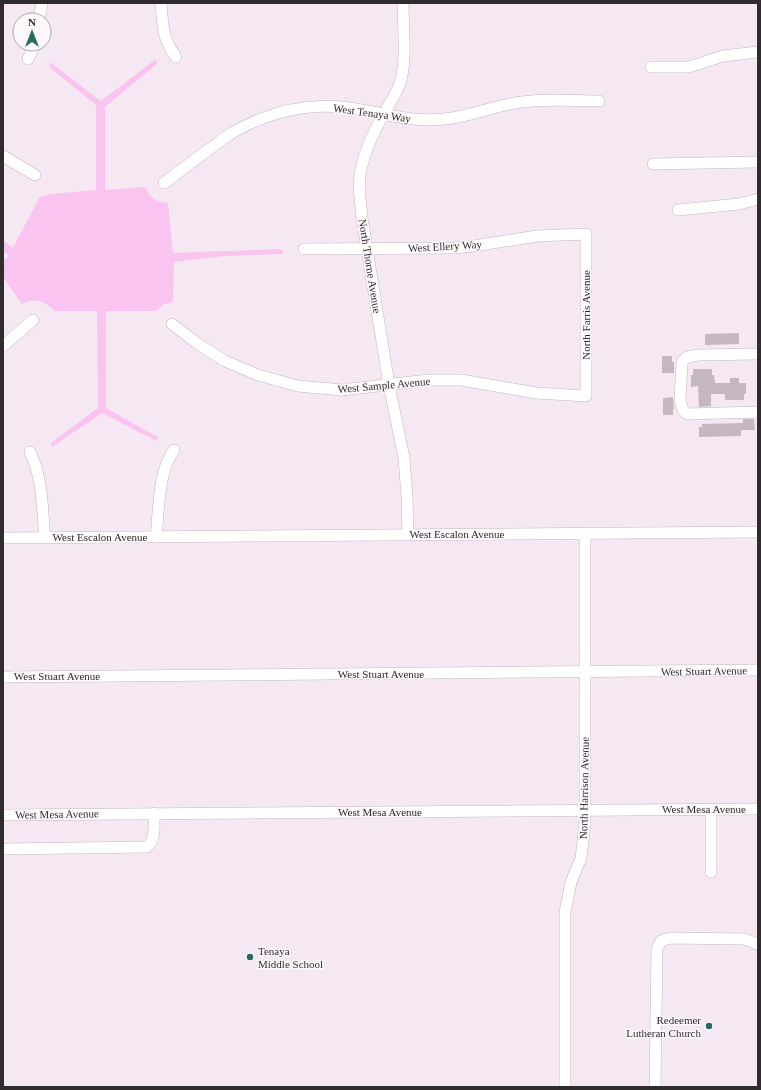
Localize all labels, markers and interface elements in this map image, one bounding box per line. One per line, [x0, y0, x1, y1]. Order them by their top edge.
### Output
north arrow [12, 12, 52, 52]
text: N [28, 16, 36, 28]
street label: West Tenaya Way [332, 102, 412, 124]
street label: North Thorne Avenue [357, 218, 383, 314]
street label: West Ellery Way [408, 238, 483, 254]
street label: North Farris Avenue [580, 270, 592, 360]
street label: West Sample Avenue [337, 375, 431, 395]
street label: West Escalon Avenue [410, 528, 505, 540]
street label: West Escalon Avenue [53, 531, 148, 543]
street label: West Stuart Avenue [661, 664, 747, 678]
street label: West Stuart Avenue [338, 668, 424, 680]
street label: West Stuart Avenue [14, 670, 100, 682]
street label: North Harrison Avenue [577, 737, 591, 839]
street label: West Mesa Avenue [662, 803, 746, 815]
street label: West Mesa Avenue [338, 806, 422, 818]
street label: West Mesa Avenue [15, 807, 99, 821]
place label: Tenaya Middle School [258, 945, 323, 970]
marker: Tenaya Middle School [245, 952, 255, 962]
place label: Redeemer Lutheran Church [626, 1014, 701, 1039]
marker: Redeemer Lutheran Church [704, 1021, 714, 1031]

